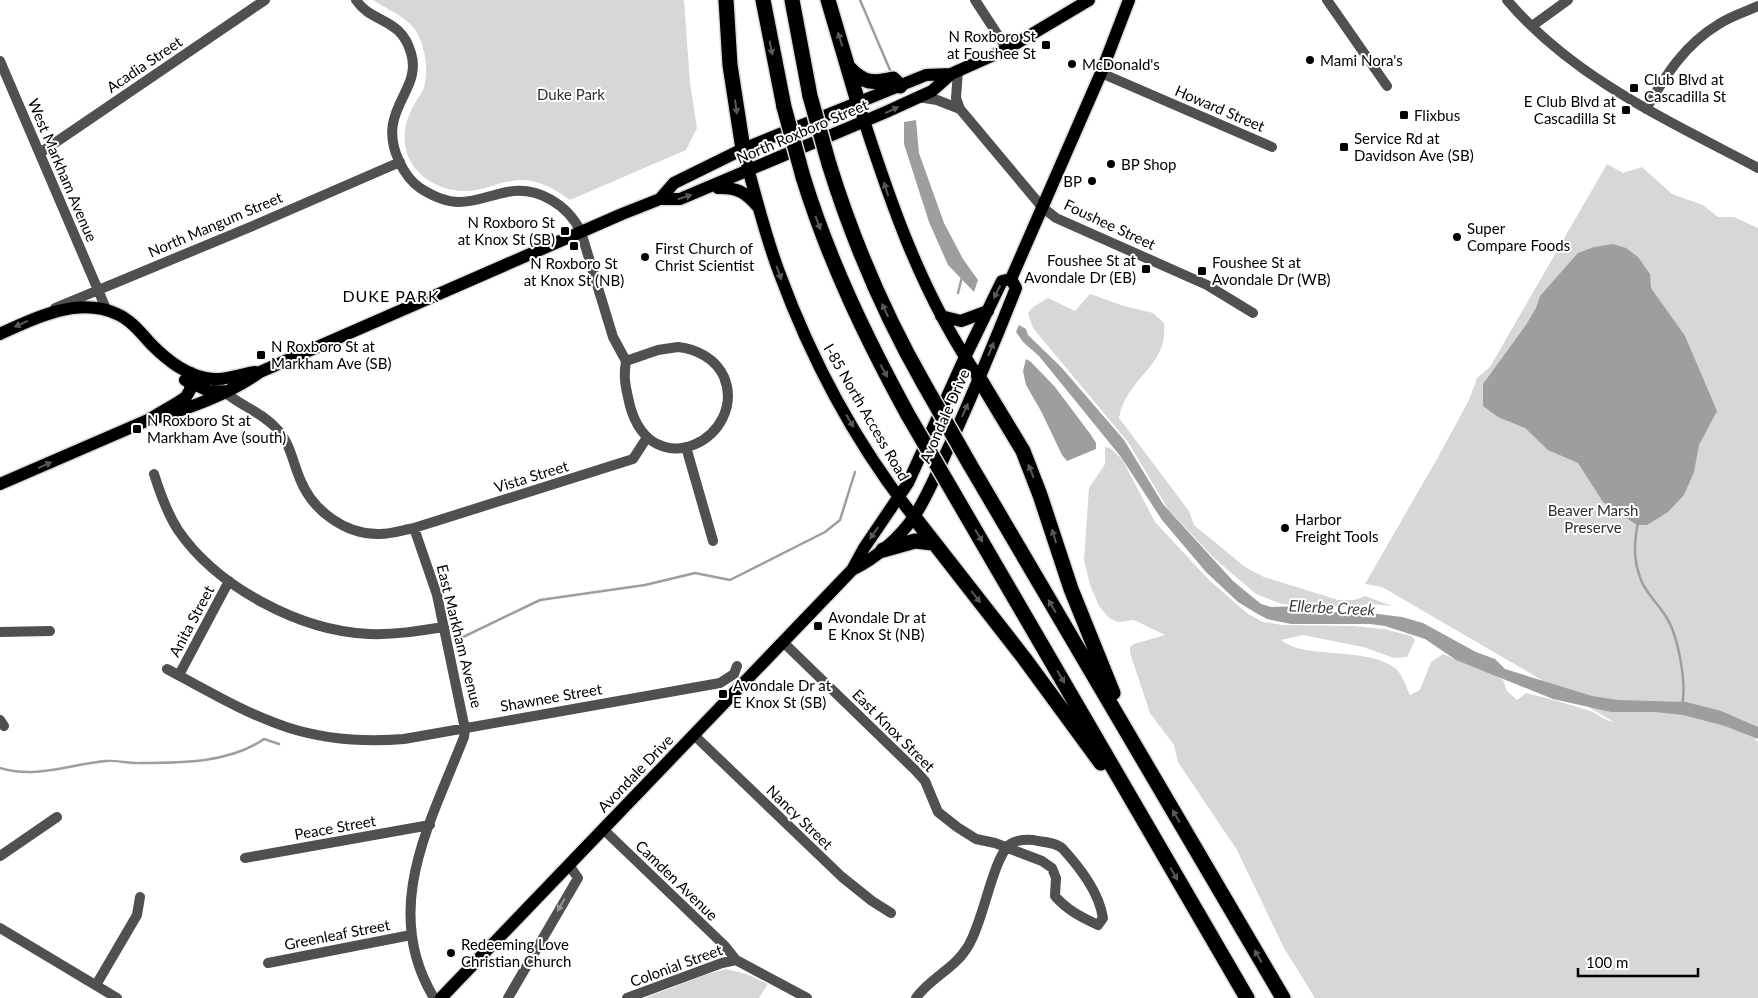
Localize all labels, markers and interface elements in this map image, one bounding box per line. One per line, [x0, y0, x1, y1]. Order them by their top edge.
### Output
place label: N Roxboro St at Foushee St [947, 27, 1037, 62]
one-way arrow [836, 31, 843, 46]
street label: Acadia Street [103, 32, 186, 96]
marker: N Roxboro St at Foushee St [1040, 39, 1052, 51]
one-way arrow [768, 40, 776, 56]
place label: Mami Nora's [1320, 51, 1403, 69]
marker: Mami Nora's [1304, 54, 1316, 66]
place label: McDonald's [1082, 55, 1160, 73]
marker: McDonald's [1066, 58, 1078, 70]
place label: Club Blvd at Cascadilla St [1644, 70, 1727, 105]
street label: Howard Street [1172, 81, 1268, 135]
marker: Club Blvd at Cascadilla St [1628, 82, 1640, 94]
park label: Duke Park [537, 85, 605, 103]
place label: E Club Blvd at Cascadilla St [1524, 92, 1617, 127]
street label: North Roxboro Street [733, 95, 871, 167]
street label: West Markham Avenue [25, 96, 101, 244]
one-way arrow [732, 99, 740, 115]
marker: E Club Blvd at Cascadilla St [1620, 104, 1632, 116]
one-way arrow [885, 105, 899, 113]
place label: Flixbus [1414, 106, 1460, 124]
marker: Flixbus [1398, 109, 1410, 121]
place label: Service Rd at Davidson Ave (SB) [1354, 129, 1474, 164]
marker: Service Rd at Davidson Ave (SB) [1338, 141, 1350, 153]
place label: BP Shop [1121, 155, 1176, 173]
marker: BP Shop [1105, 158, 1117, 170]
place label: BP [1063, 172, 1082, 190]
marker: BP [1086, 175, 1098, 187]
one-way arrow [882, 181, 890, 196]
street label: North Mangum Street [145, 187, 285, 260]
one-way arrow [678, 192, 693, 200]
street label: Foushee Street [1061, 195, 1159, 253]
place label: N Roxboro St at Knox St (SB) [458, 213, 556, 248]
one-way arrow [815, 216, 822, 231]
place label: Super Compare Foods [1467, 219, 1570, 254]
marker: N Roxboro St at Knox St (SB) [559, 225, 571, 237]
marker: Super Compare Foods [1451, 231, 1463, 243]
place label: First Church of Christ Scientist [655, 239, 755, 274]
marker: N Roxboro St at Knox St (NB) [568, 240, 580, 252]
marker: First Church of Christ Scientist [639, 251, 651, 263]
place label: Foushee St at Avondale Dr (EB) [1024, 251, 1137, 286]
place label: Foushee St at Avondale Dr (WB) [1212, 253, 1331, 288]
place label: N Roxboro St at Knox St (NB) [524, 254, 624, 289]
marker: Foushee St at Avondale Dr (EB) [1140, 263, 1152, 275]
marker: Foushee St at Avondale Dr (WB) [1196, 265, 1208, 277]
one-way arrow [775, 266, 783, 281]
one-way arrow [993, 285, 1001, 300]
district label: DUKE PARK [342, 286, 440, 305]
one-way arrow [881, 303, 889, 317]
one-way arrow [14, 320, 28, 328]
place label: N Roxboro St at Markham Ave (SB) [271, 337, 391, 372]
street label: I-85 North Access Road [820, 340, 914, 484]
one-way arrow [988, 342, 996, 356]
marker: N Roxboro St at Markham Ave (SB) [255, 349, 267, 361]
one-way arrow [880, 365, 889, 378]
street label: Avondale Drive [915, 366, 973, 466]
one-way arrow [961, 403, 969, 417]
place label: N Roxboro St at Markham Ave (south) [147, 411, 286, 446]
one-way arrow [846, 415, 855, 428]
marker: N Roxboro St at Markham Ave (south) [131, 423, 143, 435]
street label: Vista Street [492, 456, 571, 496]
one-way arrow [38, 460, 52, 468]
one-way arrow [1027, 463, 1035, 478]
park label: Beaver Marsh Preserve [1548, 501, 1638, 536]
place label: Harbor Freight Tools [1295, 510, 1378, 545]
marker: Harbor Freight Tools [1279, 522, 1291, 534]
one-way arrow [869, 526, 879, 540]
one-way arrow [1049, 528, 1057, 543]
one-way arrow [975, 530, 984, 543]
street label: East Markham Avenue [433, 562, 487, 710]
street label: Anita Street [165, 582, 218, 660]
one-way arrow [971, 590, 981, 604]
water label: Ellerbe Creek [1288, 595, 1376, 619]
one-way arrow [1047, 599, 1056, 612]
place label: Avondale Dr at E Knox St (NB) [828, 608, 927, 643]
marker: Avondale Dr at E Knox St (NB) [812, 620, 824, 632]
one-way arrow [1057, 670, 1066, 683]
place label: Avondale Dr at E Knox St (SB) [733, 676, 832, 711]
street label: Shawnee Street [499, 679, 604, 715]
street label: East Knox Street [849, 685, 939, 775]
marker: Avondale Dr at E Knox St (SB) [717, 688, 729, 700]
street label: Avondale Drive [593, 730, 677, 816]
street label: Nancy Street [763, 781, 837, 853]
one-way arrow [1172, 809, 1181, 822]
street label: Peace Street [293, 811, 378, 843]
street label: Camden Avenue [632, 836, 722, 924]
one-way arrow [1170, 867, 1179, 881]
one-way arrow [556, 899, 565, 912]
street label: Greenleaf Street [283, 915, 392, 953]
place label: Redeeming Love Christian Church [461, 935, 571, 970]
street label: Colonial Street [627, 940, 725, 990]
scale bar [1578, 946, 1698, 978]
marker: Redeeming Love Christian Church [445, 947, 457, 959]
one-way arrow [1254, 948, 1262, 963]
text: 100 m [1586, 953, 1628, 971]

